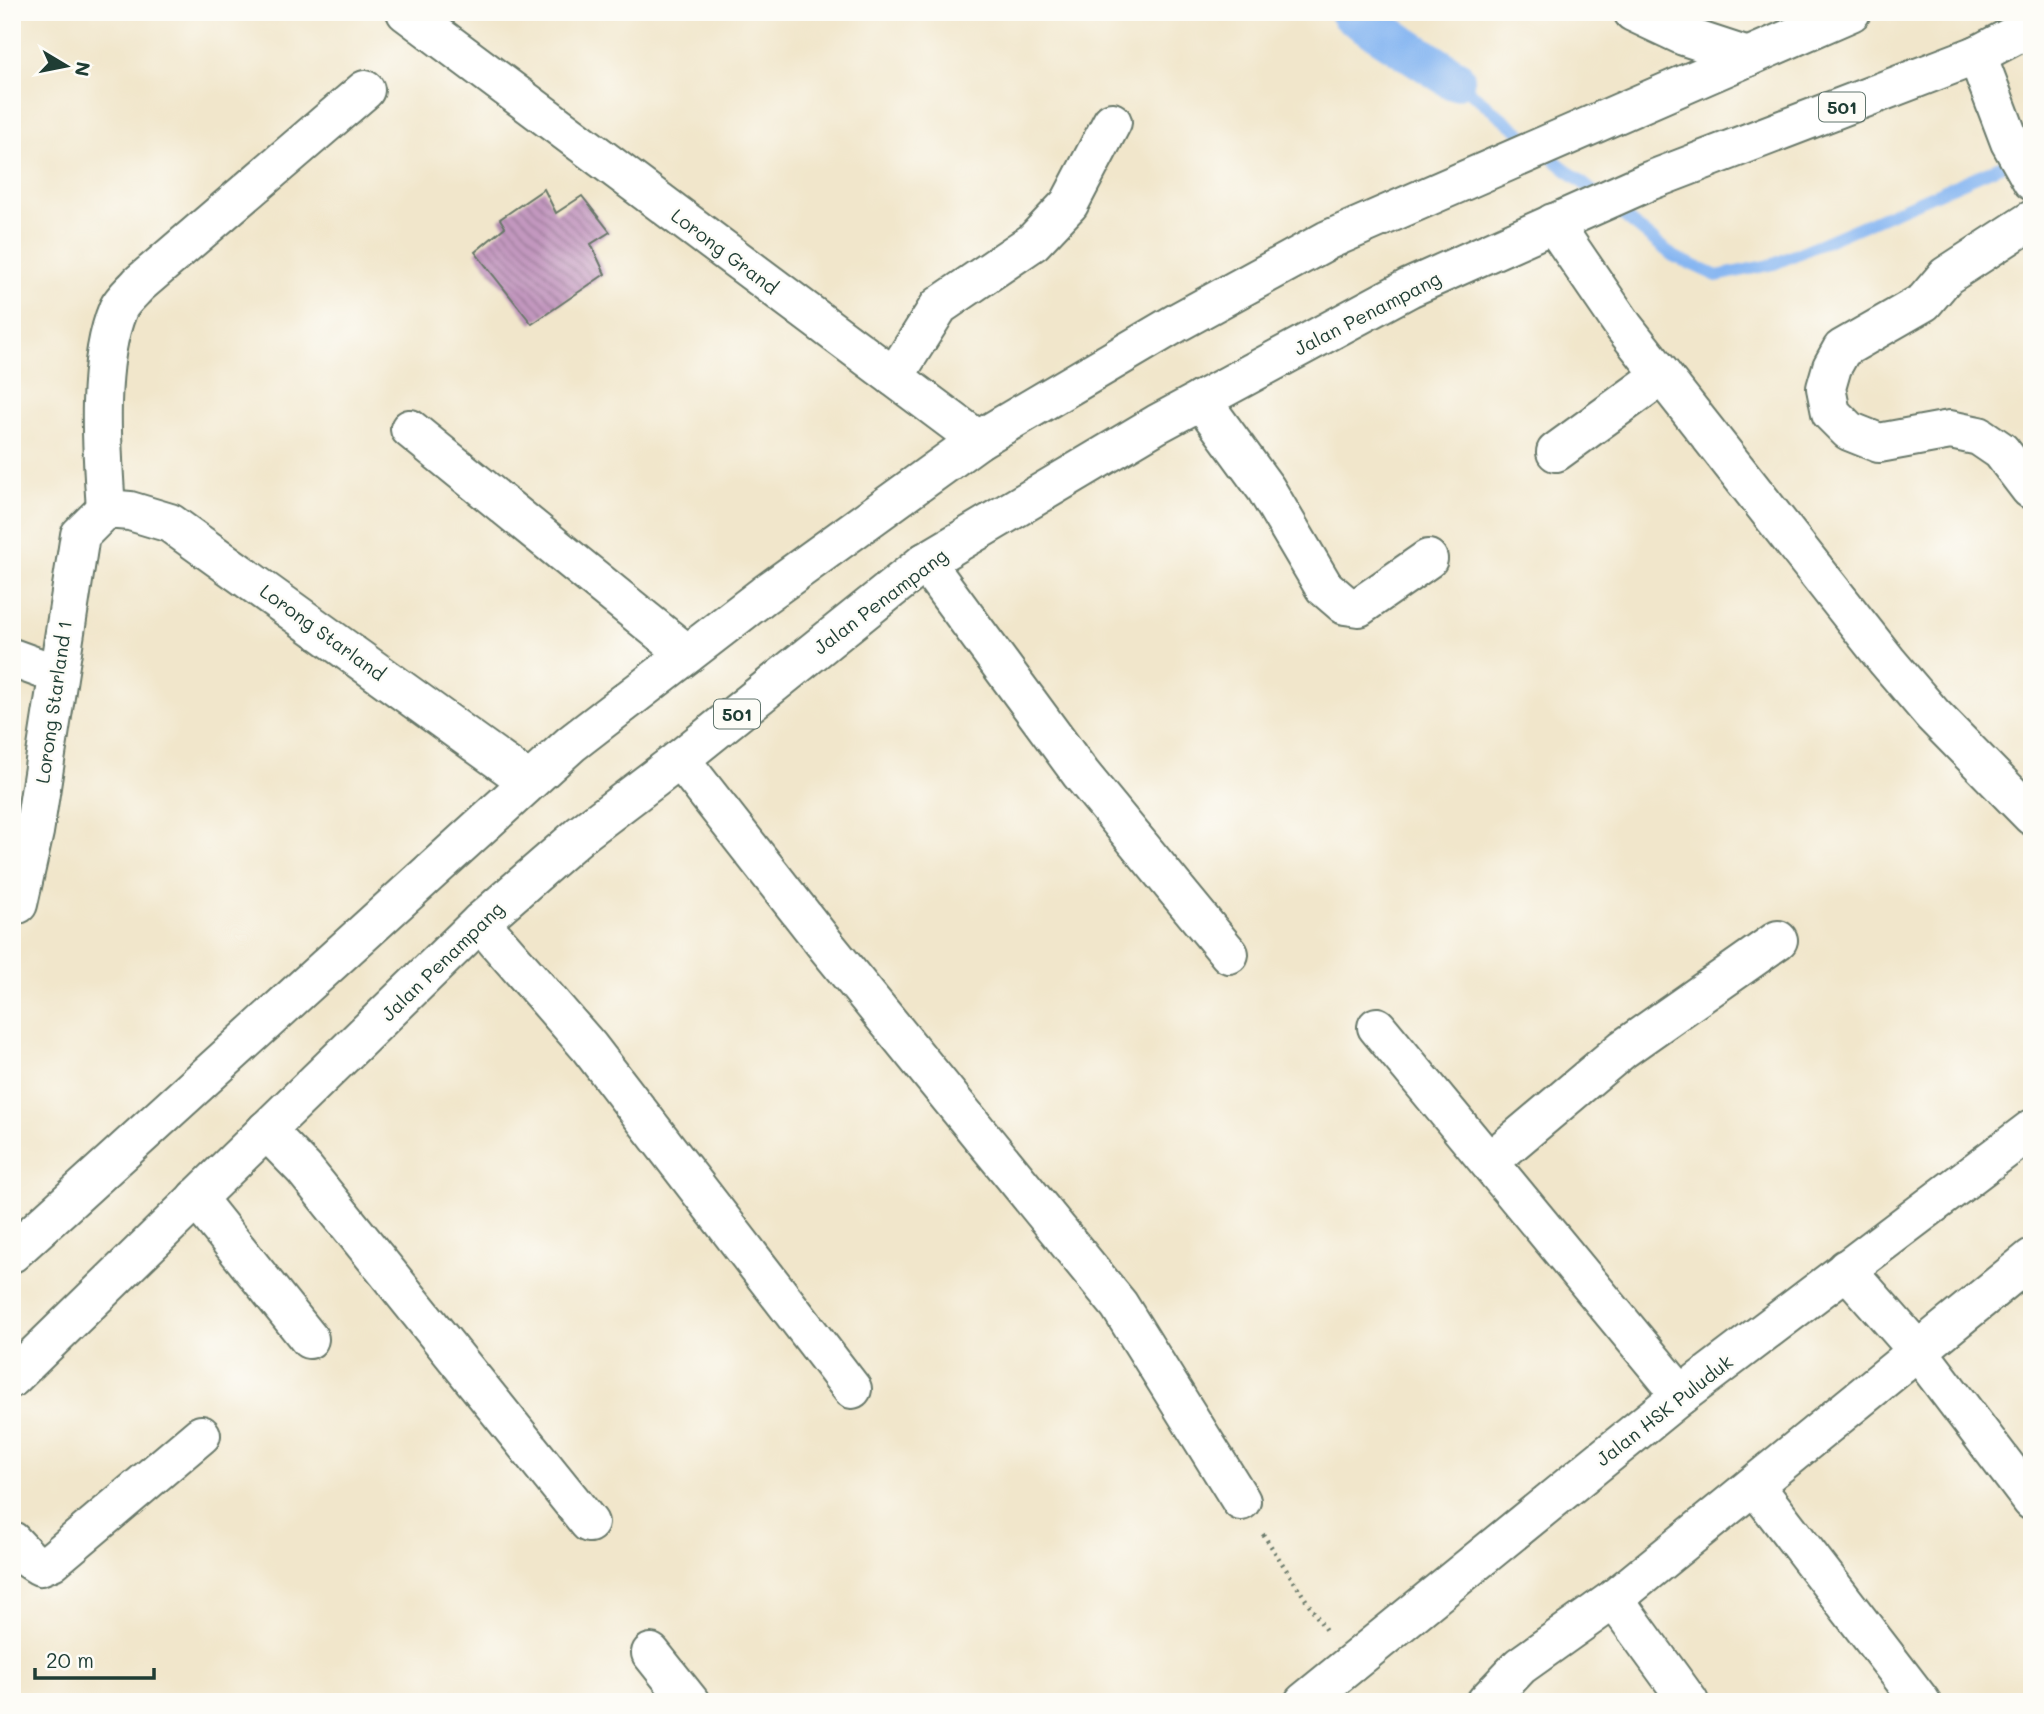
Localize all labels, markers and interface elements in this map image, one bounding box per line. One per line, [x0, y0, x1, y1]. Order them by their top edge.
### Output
north arrow [32, 32, 102, 102]
text: N [70, 60, 97, 78]
road number: 501 [1819, 92, 1865, 122]
street label: Lorong Grand [666, 203, 784, 299]
street label: Jalan Penampang [1289, 265, 1445, 361]
street label: Jalan Penampang [808, 542, 952, 660]
street label: Lorong Starland [255, 578, 391, 686]
street label: Lorong Starland 1 [29, 619, 77, 785]
road number: 501 [714, 700, 760, 728]
street label: Jalan Penampang [375, 896, 509, 1026]
street label: Jalan HSK Puluduk [1590, 1349, 1738, 1471]
scale bar [35, 1637, 154, 1681]
text: 20 m [46, 1646, 94, 1673]

